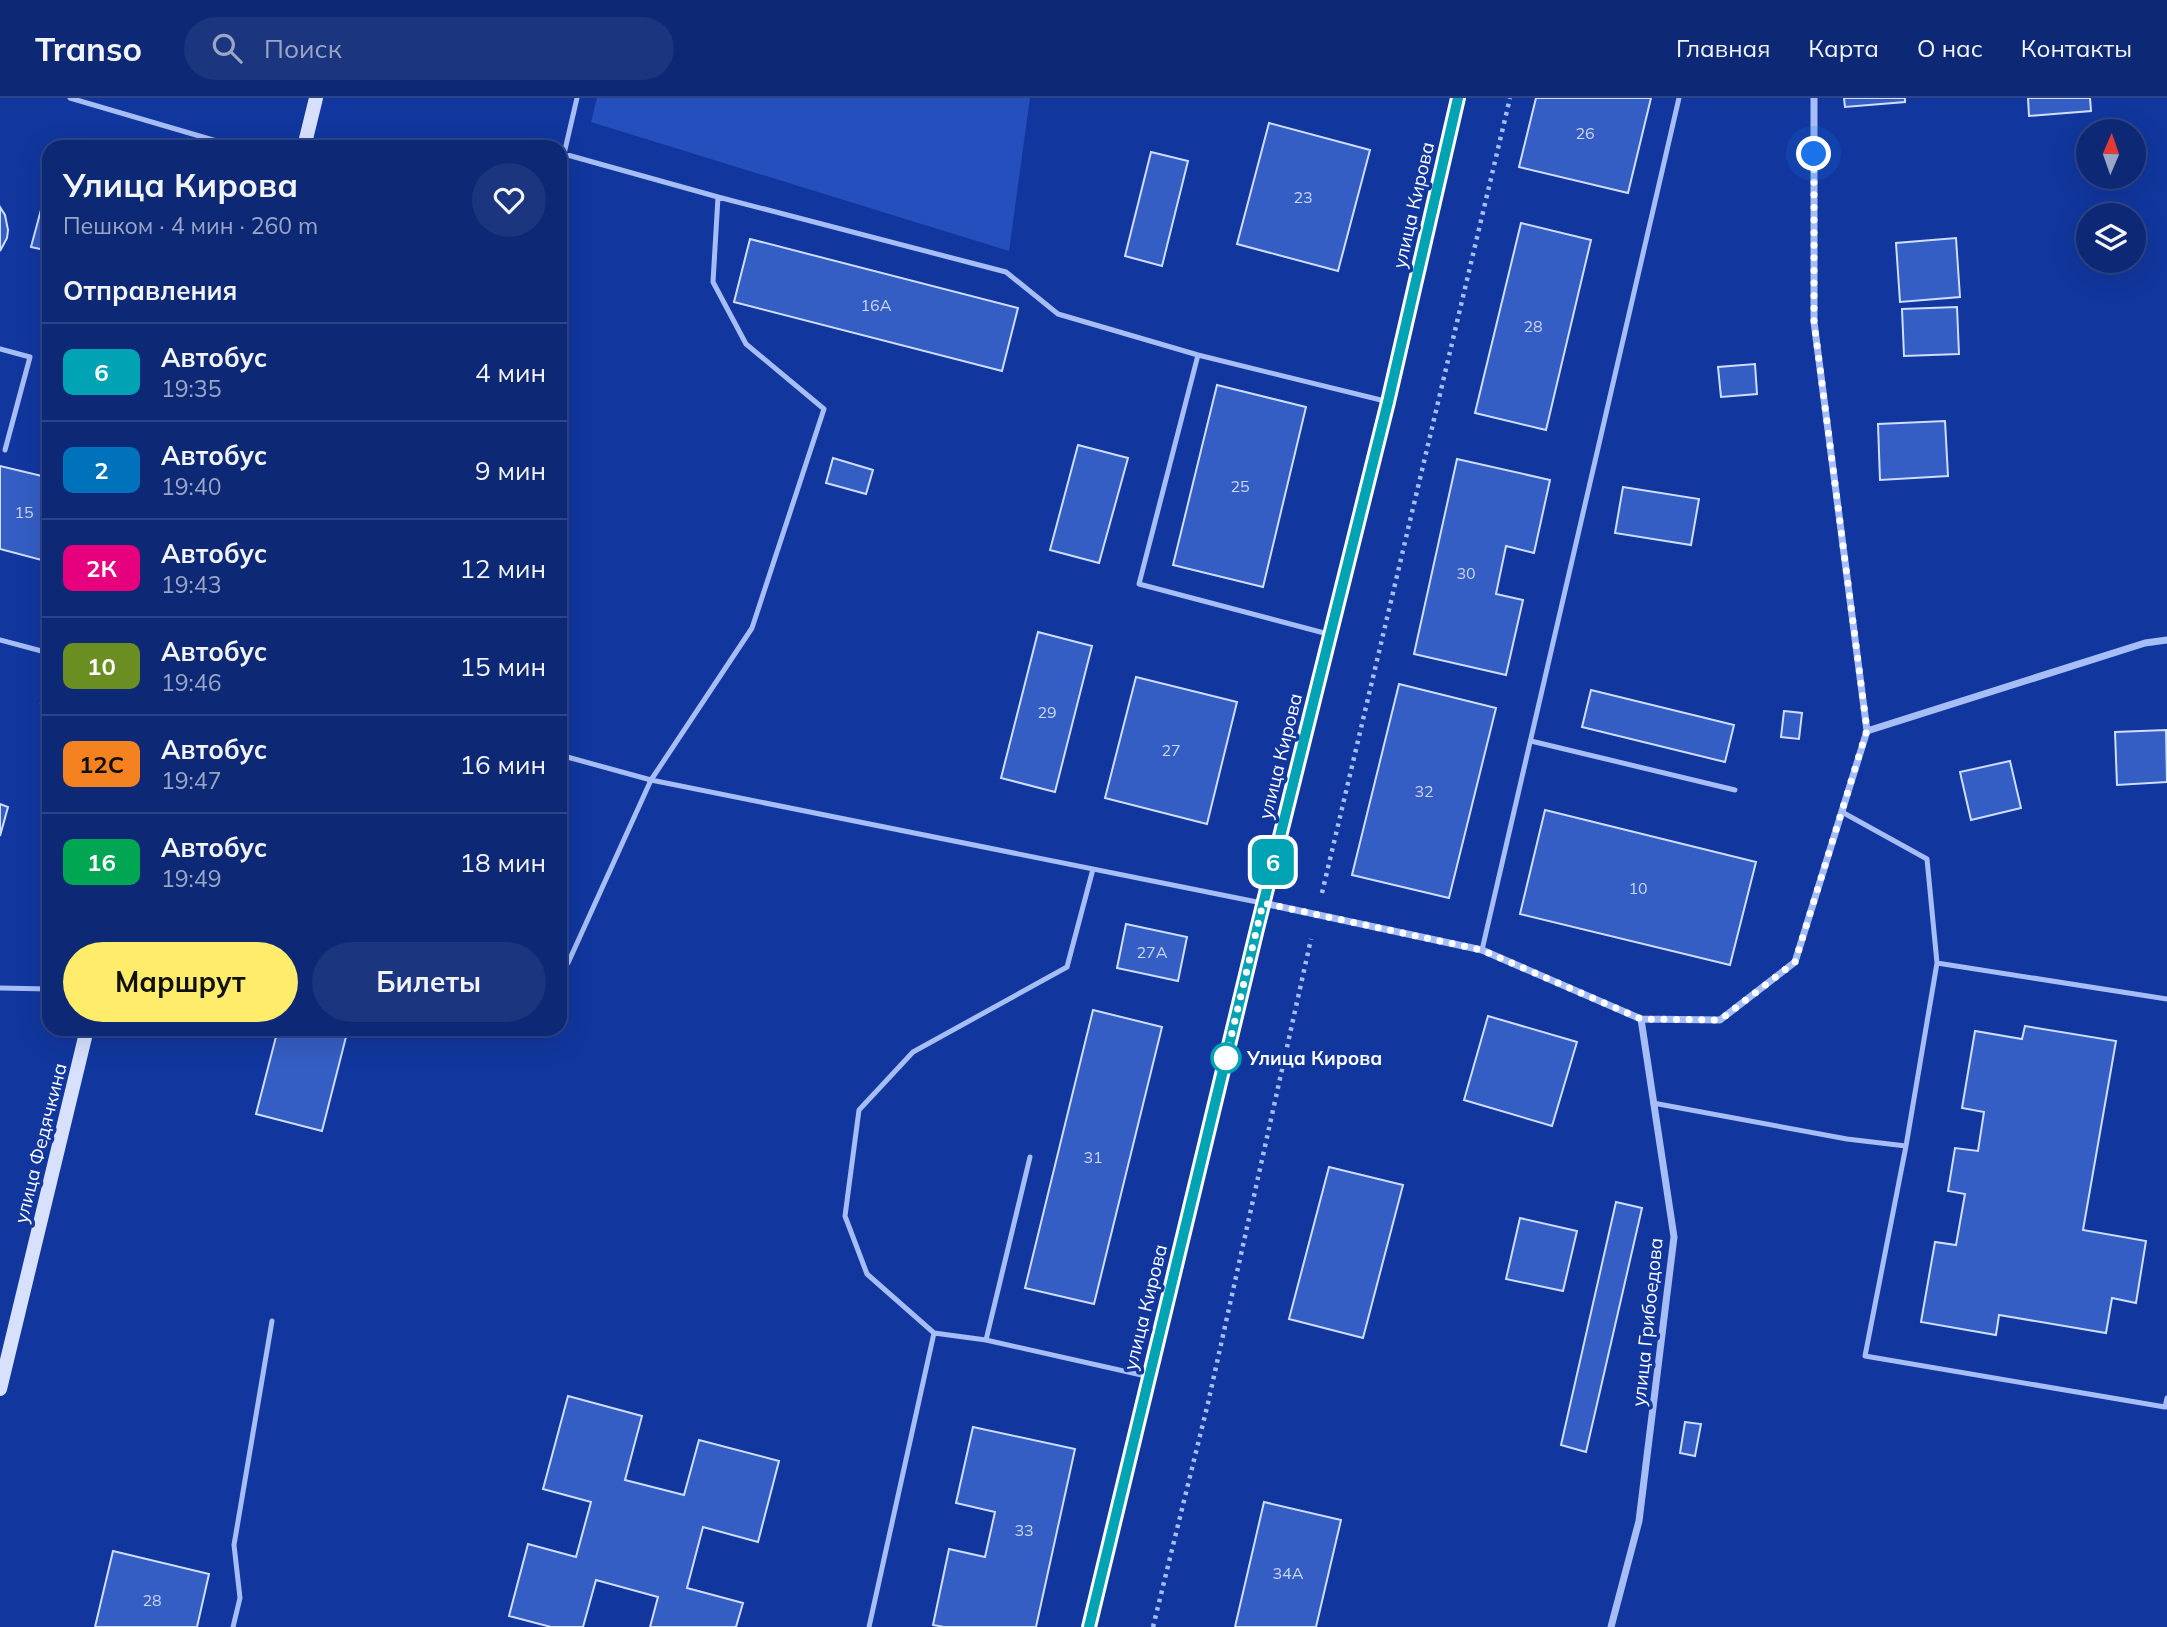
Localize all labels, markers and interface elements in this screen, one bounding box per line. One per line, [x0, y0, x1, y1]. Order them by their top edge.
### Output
search box [184, 17, 674, 80]
text: Transo [35, 28, 142, 69]
icon: search [208, 29, 246, 67]
text: Поиск [264, 32, 342, 65]
text: Главная [1676, 33, 1770, 63]
text: Карта [1808, 33, 1879, 63]
text: О нас [1917, 33, 1983, 63]
text: Контакты [2021, 33, 2132, 63]
north arrow [2076, 119, 2146, 189]
map controls [2076, 119, 2146, 273]
house number: 26 [1575, 123, 1595, 143]
your location [1796, 136, 1831, 171]
street label: улица Кирова [1387, 139, 1439, 271]
button: heart [472, 163, 546, 237]
text: Улица Кирова [63, 164, 298, 205]
house number: 23 [1293, 187, 1313, 207]
button: layers [2076, 203, 2146, 273]
text: Пешком · 4 мин · 260 m [63, 211, 318, 240]
text: Отправления [63, 274, 237, 307]
house number: 16А [861, 295, 892, 315]
house number: 28 [1523, 316, 1543, 336]
text: Автобус [161, 341, 267, 374]
text: 4 мин [475, 356, 546, 389]
text: 6 [94, 357, 109, 387]
text: 19:35 [161, 374, 221, 403]
text: Автобус [161, 439, 267, 472]
text: 9 мин [475, 454, 546, 487]
text: 2 [94, 455, 109, 485]
text: 19:40 [161, 472, 221, 501]
house number: 25 [1230, 476, 1250, 496]
house number: 15 [14, 502, 34, 522]
text: Автобус [161, 537, 267, 570]
text: 12 мин [459, 552, 546, 585]
text: 2К [86, 553, 117, 583]
house number: 30 [1456, 563, 1476, 583]
text: 19:43 [161, 570, 221, 599]
text: Автобус [161, 635, 267, 668]
text: 15 мин [459, 650, 546, 683]
text: 10 [87, 651, 116, 681]
text: 19:46 [161, 668, 221, 697]
street label: улица Кирова [1253, 691, 1307, 821]
house number: 29 [1037, 702, 1057, 722]
text: Автобус [161, 733, 267, 766]
house number: 27 [1161, 740, 1181, 760]
text: 16 мин [459, 748, 546, 781]
text: 12С [79, 749, 124, 779]
text: 19:47 [161, 766, 221, 795]
house number: 32 [1414, 781, 1434, 801]
text: Автобус [161, 831, 267, 864]
line badge: 6 [1250, 839, 1296, 885]
text: 18 мин [459, 846, 546, 879]
text: 16 [87, 847, 116, 877]
text: 6 [1266, 847, 1280, 877]
text: 19:49 [161, 864, 221, 893]
house number: 10 [1628, 878, 1648, 898]
button: Маршрут [63, 942, 298, 1022]
button: Билеты [312, 942, 546, 1022]
house number: 27А [1137, 942, 1168, 962]
marker: Улица Кирова [1211, 1043, 1241, 1073]
place label: Улица Кирова [1246, 1046, 1382, 1070]
street label: улица Федячкина [8, 1060, 72, 1226]
house number: 31 [1083, 1147, 1103, 1167]
street label: улица Грибоедова [1626, 1236, 1668, 1408]
street label: улица Кирова [1118, 1242, 1172, 1372]
house number: 33 [1014, 1520, 1034, 1540]
house number: 34А [1273, 1563, 1304, 1583]
house number: 28 [142, 1590, 162, 1610]

